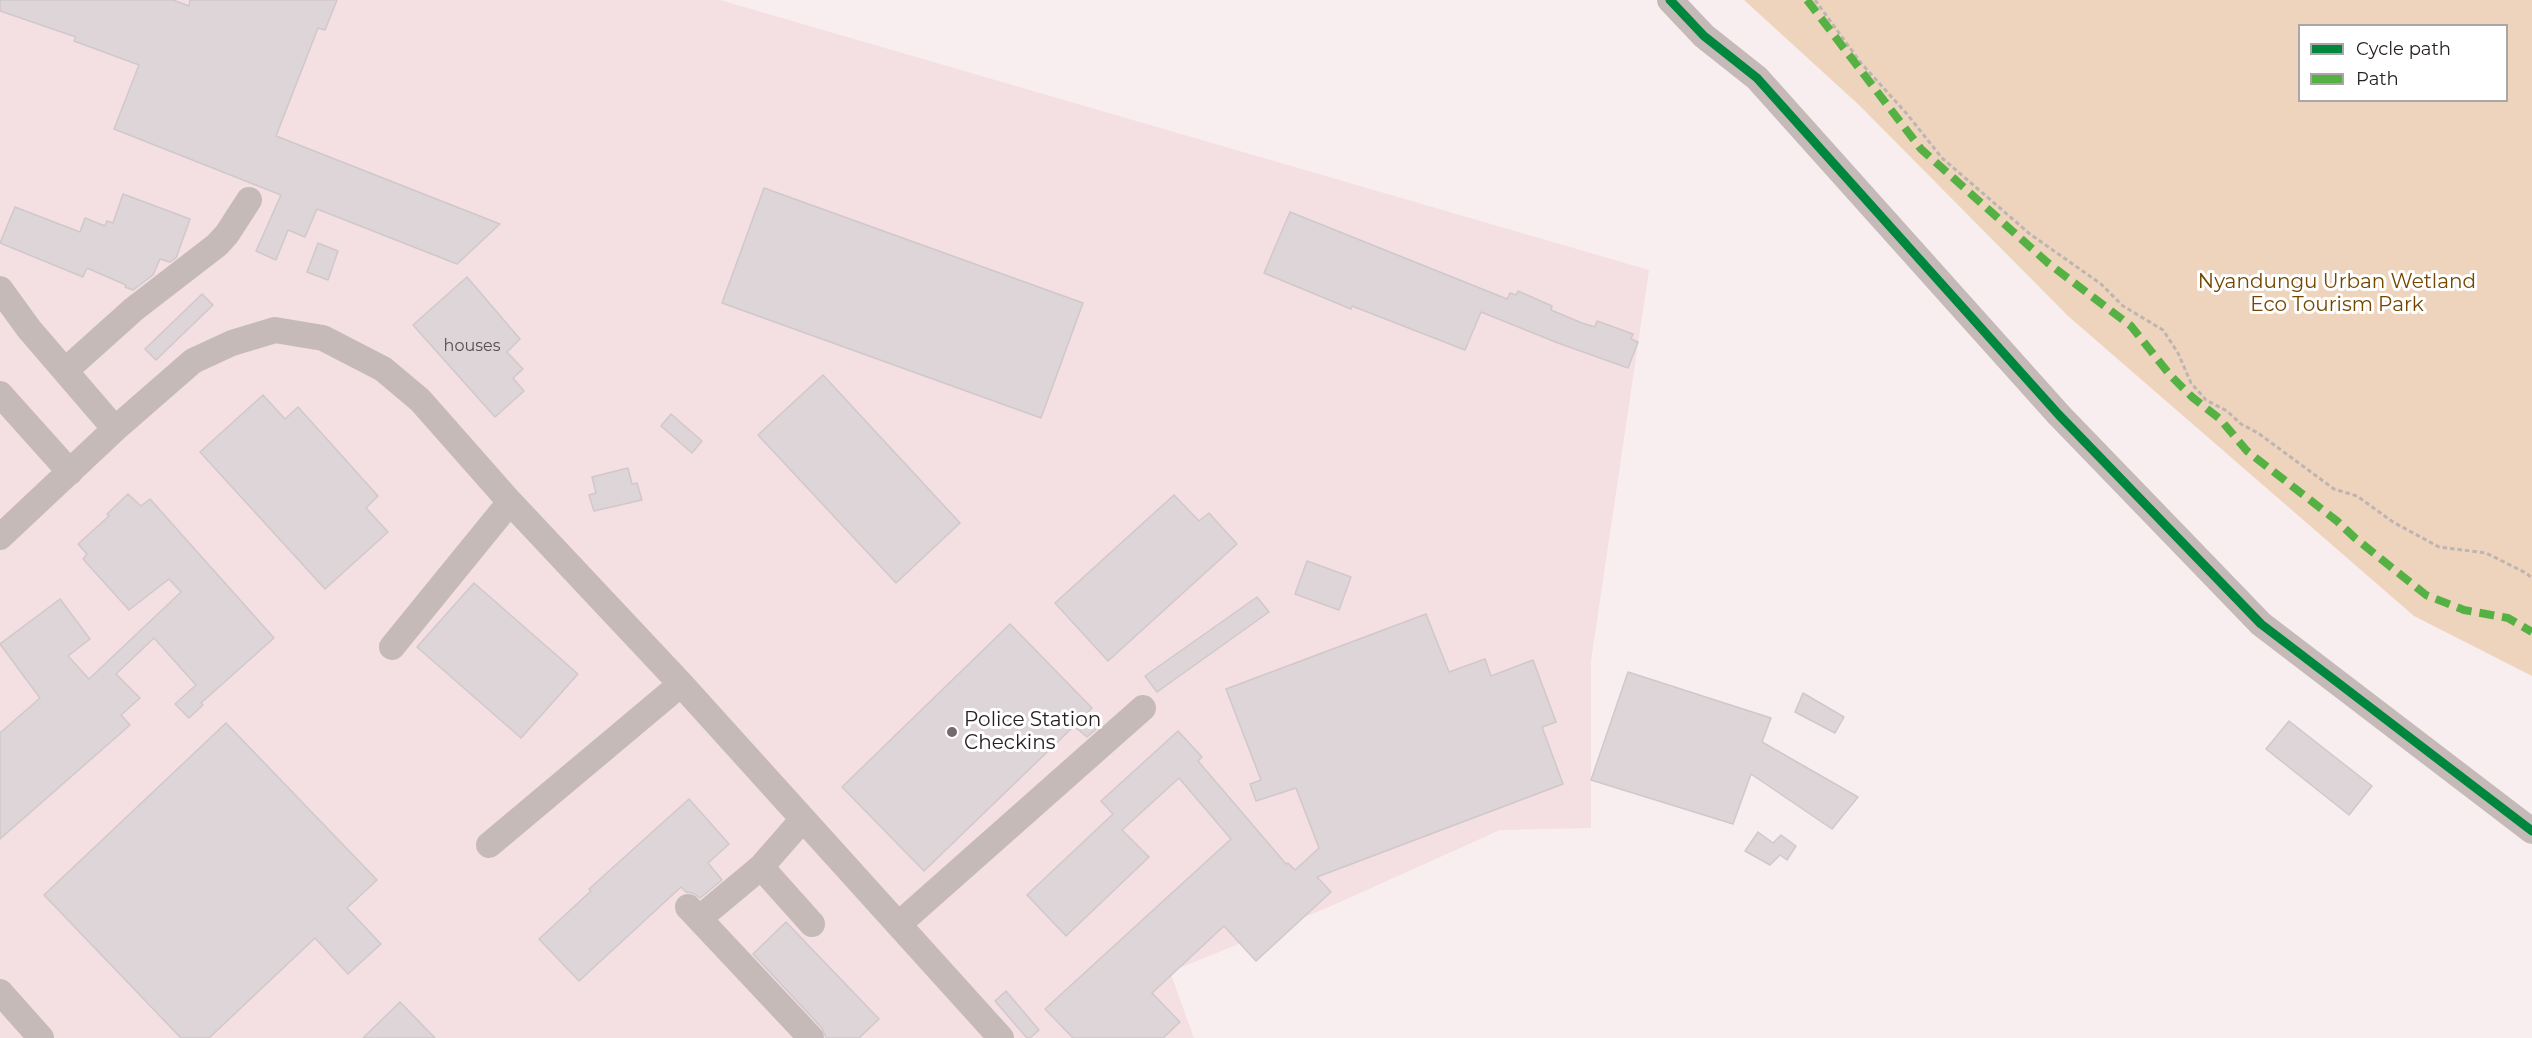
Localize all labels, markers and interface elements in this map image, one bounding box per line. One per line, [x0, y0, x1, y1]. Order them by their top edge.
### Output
legend [2298, 24, 2508, 102]
text: Cycle path [2356, 38, 2451, 60]
text: Path [2356, 68, 2399, 90]
park label: Nyandungu Urban Wetland Eco Tourism Park [2198, 270, 2476, 317]
house number: houses [444, 336, 500, 356]
place label: Police Station Checkins [964, 708, 1101, 755]
marker: Police Station Checkins [945, 725, 959, 739]

